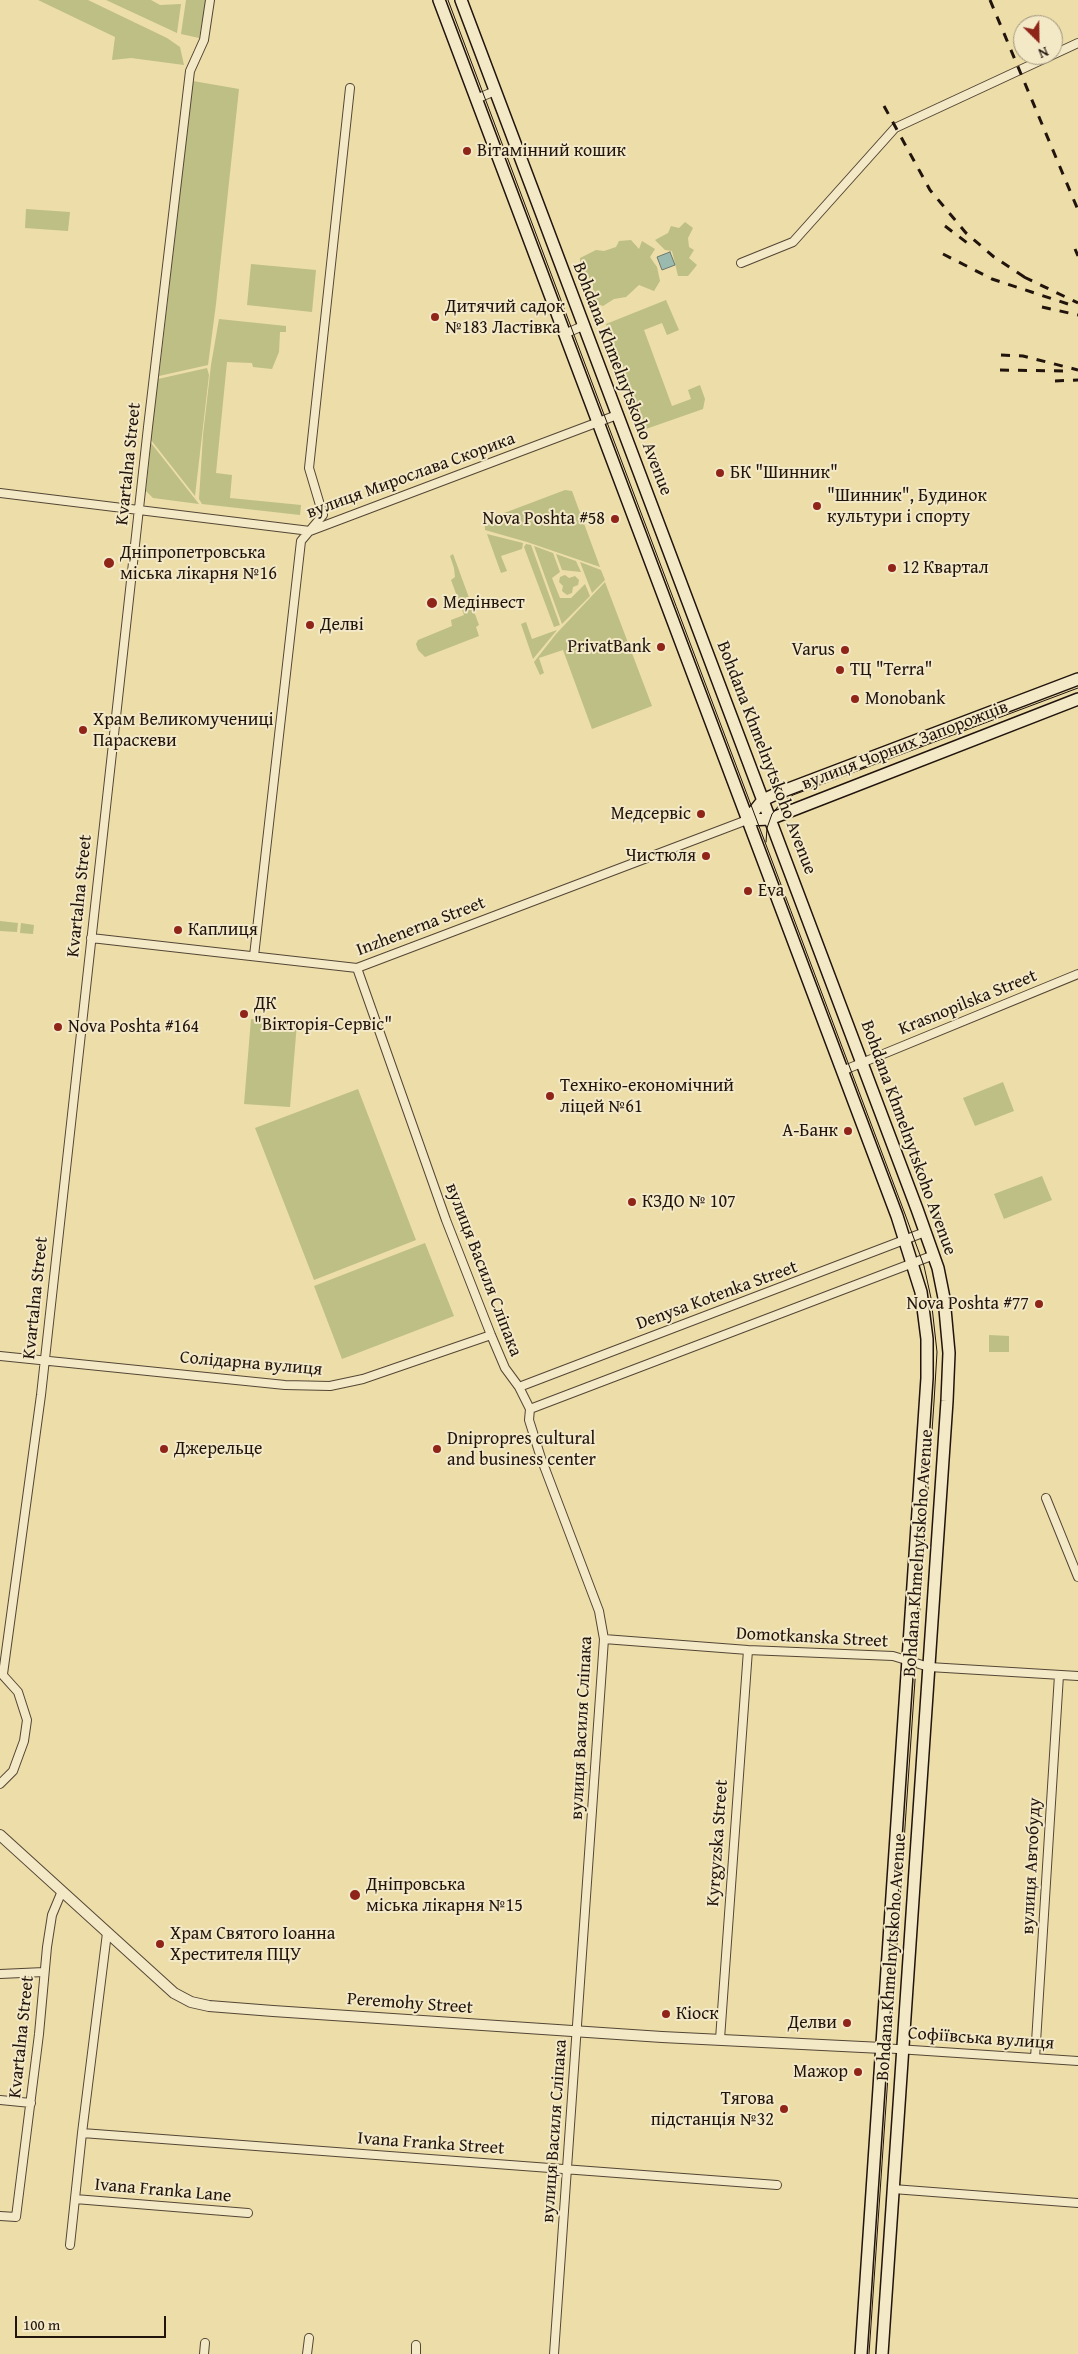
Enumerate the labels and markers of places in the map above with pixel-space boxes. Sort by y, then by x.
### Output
place label: Вітамінний кошик [477,140,626,162]
marker: Вітамінний кошик [461,145,473,157]
place label: Дитячий садок №183 Ластівка [445,296,565,338]
marker: Дитячий садок №183 Ластівка [429,311,441,323]
place label: БК "Шинник" [730,462,838,484]
marker: БК "Шинник" [714,467,726,479]
place label: "Шинник", Будинок культури і спорту [827,485,987,528]
marker: "Шинник", Будинок культури і спорту [811,500,823,512]
place label: Nova Poshta #58 [482,508,605,530]
marker: Nova Poshta #58 [609,513,621,525]
place label: Дніпропетровська міська лікарня №16 [120,542,277,584]
marker: Дніпропетровська міська лікарня №16 [102,556,116,570]
place label: 12 Квартал [902,557,989,579]
marker: 12 Квартал [886,562,898,574]
place label: Медінвест [443,592,525,614]
marker: Медінвест [425,596,439,610]
place label: Делві [320,614,364,636]
marker: Делві [304,619,316,631]
place label: PrivatBank [567,636,651,658]
place label: Varus [791,639,835,661]
marker: PrivatBank [655,641,667,653]
marker: Varus [839,644,851,656]
place label: ТЦ "Terra" [850,659,932,681]
marker: ТЦ "Terra" [834,664,846,676]
place label: Monobank [865,688,945,710]
marker: Monobank [849,693,861,705]
place label: Храм Великомучениці Параскеви [93,709,274,752]
marker: Храм Великомучениці Параскеви [77,724,89,736]
place label: Медсервіс [611,803,691,825]
marker: Медсервіс [695,808,707,820]
place label: Чистюля [626,845,696,867]
marker: Чистюля [700,850,712,862]
place label: Eva [758,880,784,902]
marker: Eva [742,885,754,897]
place label: Каплиця [188,919,258,941]
marker: Каплиця [172,924,184,936]
place label: ДК "Вікторія-Сервіс" [254,993,392,1036]
marker: ДК "Вікторія-Сервіс" [238,1008,250,1020]
place label: Nova Poshta #164 [68,1016,199,1038]
marker: Nova Poshta #164 [52,1021,64,1033]
place label: Техніко-економічний ліцей №61 [560,1075,734,1118]
marker: Техніко-економічний ліцей №61 [544,1090,556,1102]
place label: А-Банк [782,1120,838,1142]
marker: А-Банк [842,1125,854,1137]
place label: КЗДО № 107 [642,1191,736,1213]
marker: КЗДО № 107 [626,1196,638,1208]
place label: Nova Poshta #77 [906,1293,1029,1315]
marker: Nova Poshta #77 [1033,1298,1045,1310]
place label: Dnipropres cultural and business center [447,1428,596,1470]
place label: Джерельце [174,1438,262,1460]
marker: Джерельце [158,1443,170,1455]
marker: Dnipropres cultural and business center [431,1443,443,1455]
place label: Дніпровська міська лікарня №15 [366,1874,523,1916]
marker: Дніпровська міська лікарня №15 [348,1888,362,1902]
place label: Храм Святого Іоанна Хрестителя ПЦУ [170,1923,335,1966]
marker: Храм Святого Іоанна Хрестителя ПЦУ [154,1938,166,1950]
place label: Кіоск [676,2003,719,2025]
marker: Кіоск [660,2008,672,2020]
place label: Делви [788,2012,837,2034]
marker: Делви [841,2017,853,2029]
place label: Мажор [793,2061,848,2083]
marker: Мажор [852,2066,864,2078]
place label: Тягова пiдстанцiя №32 [651,2088,774,2130]
marker: Тягова пiдстанцiя №32 [778,2103,790,2115]

